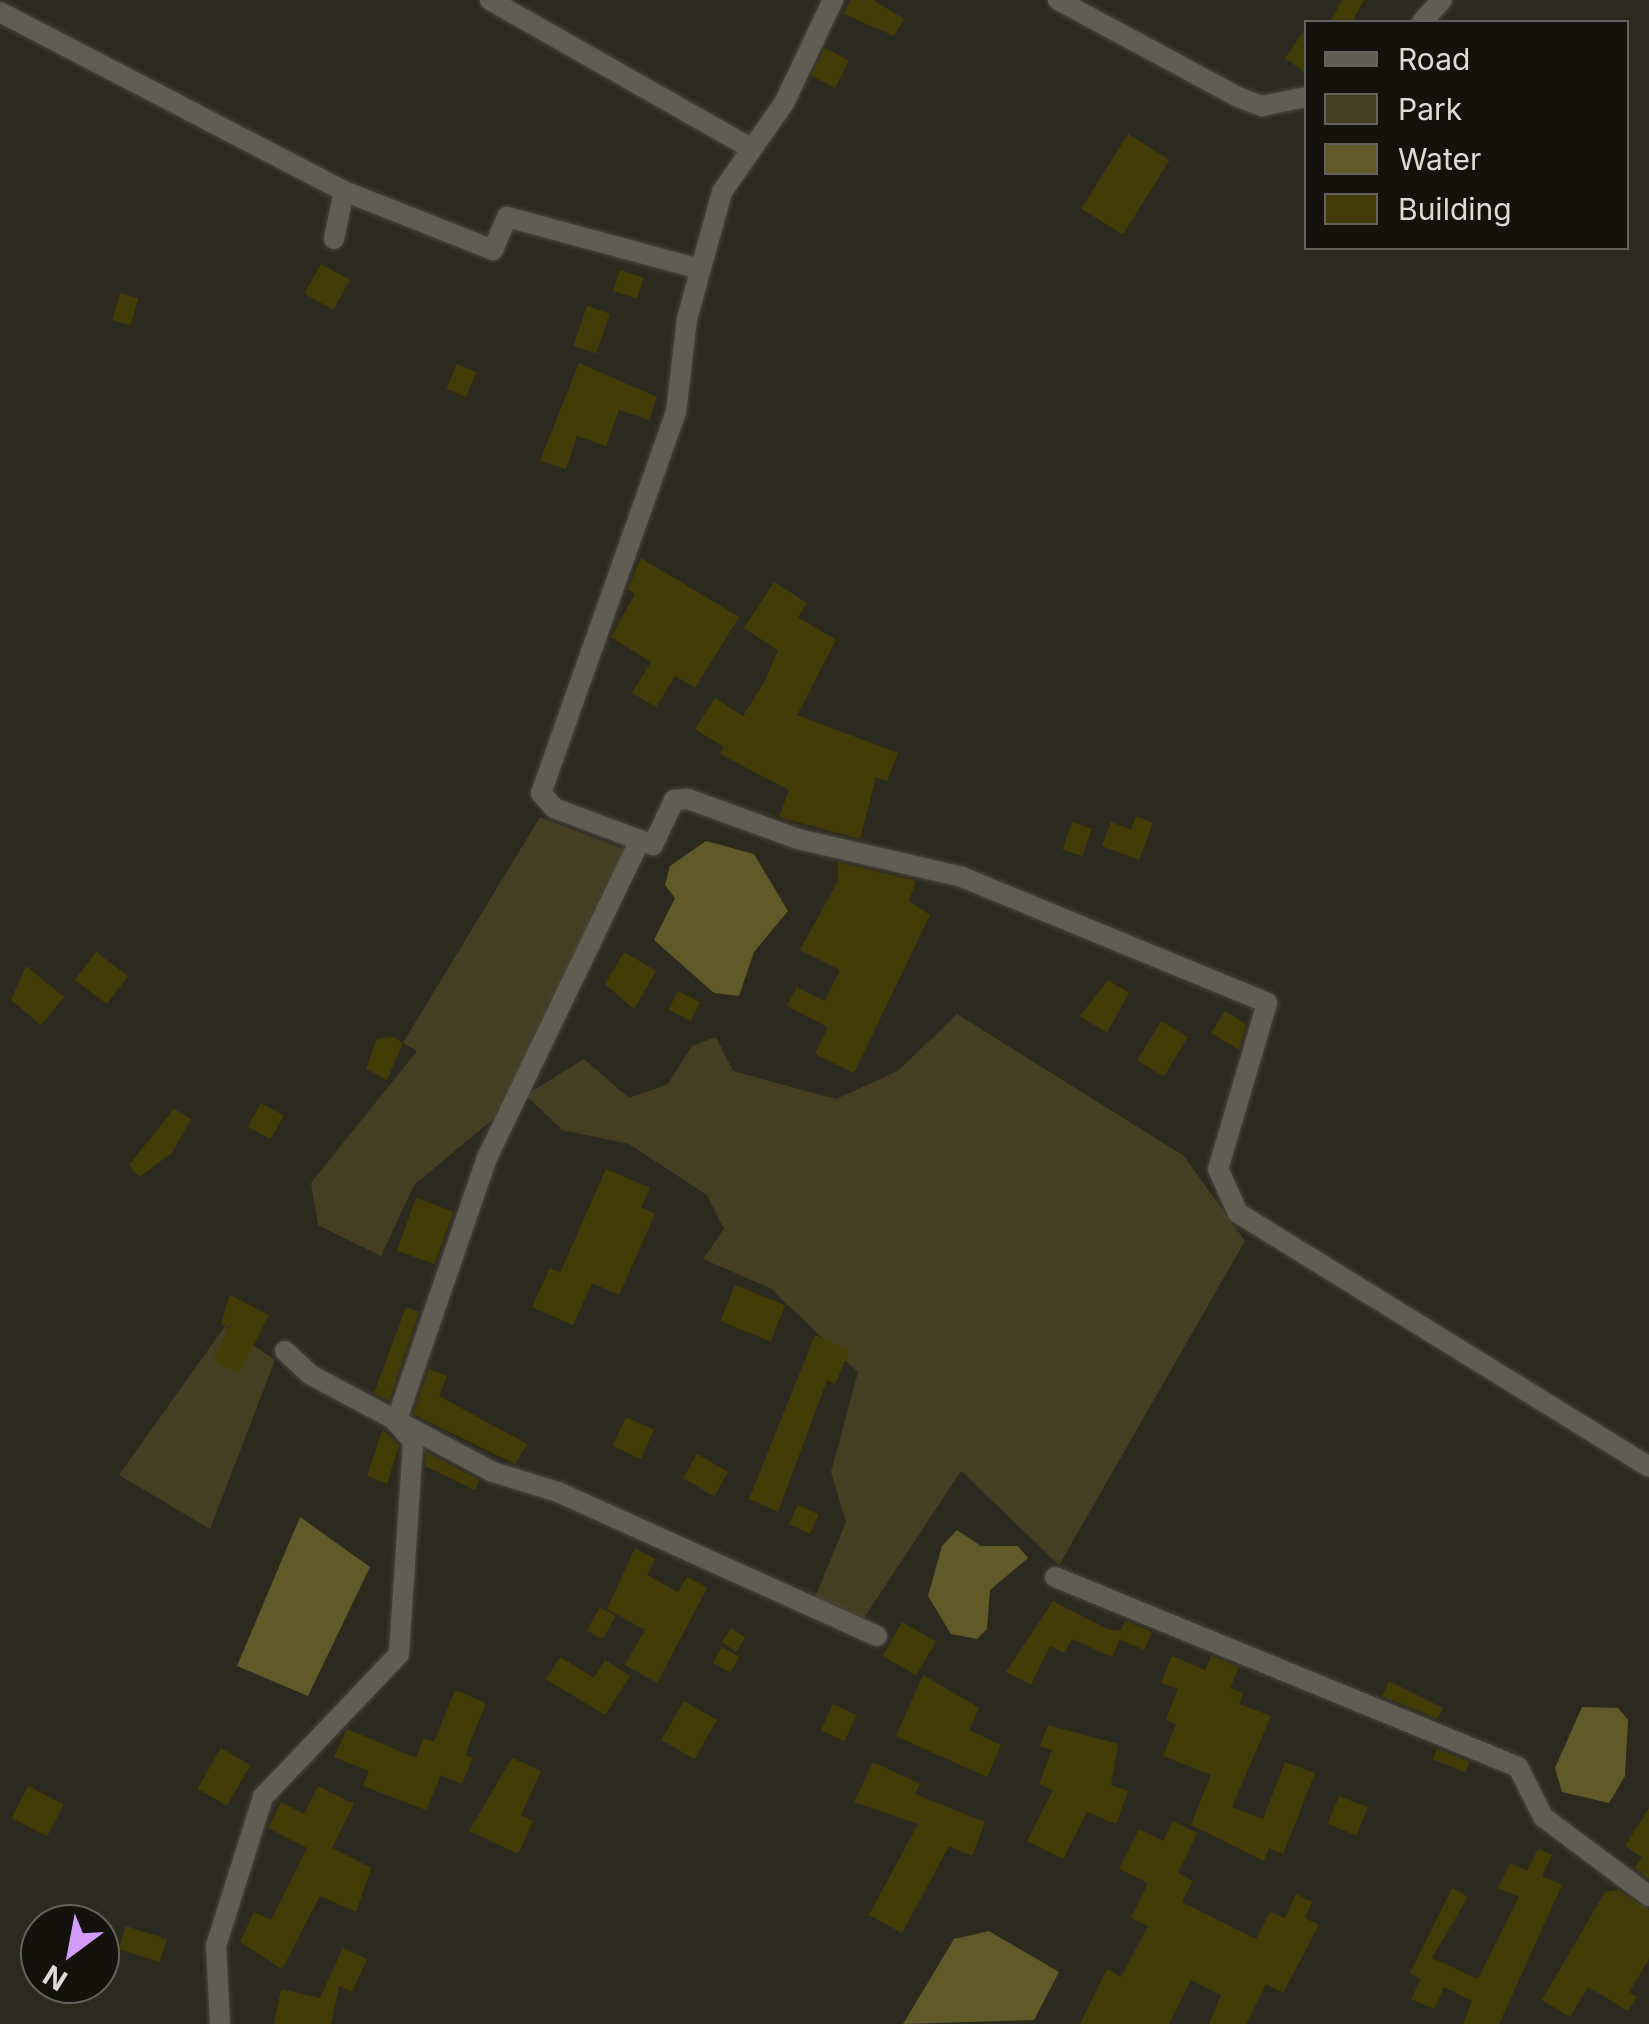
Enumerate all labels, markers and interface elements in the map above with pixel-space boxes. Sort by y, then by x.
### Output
legend [1304,20,1629,250]
text: Road [1398,41,1470,77]
text: Park [1398,91,1462,127]
text: Water [1398,141,1481,177]
text: Building [1398,191,1512,227]
north arrow [20,1904,120,2004]
text: N [37,1958,73,1998]

